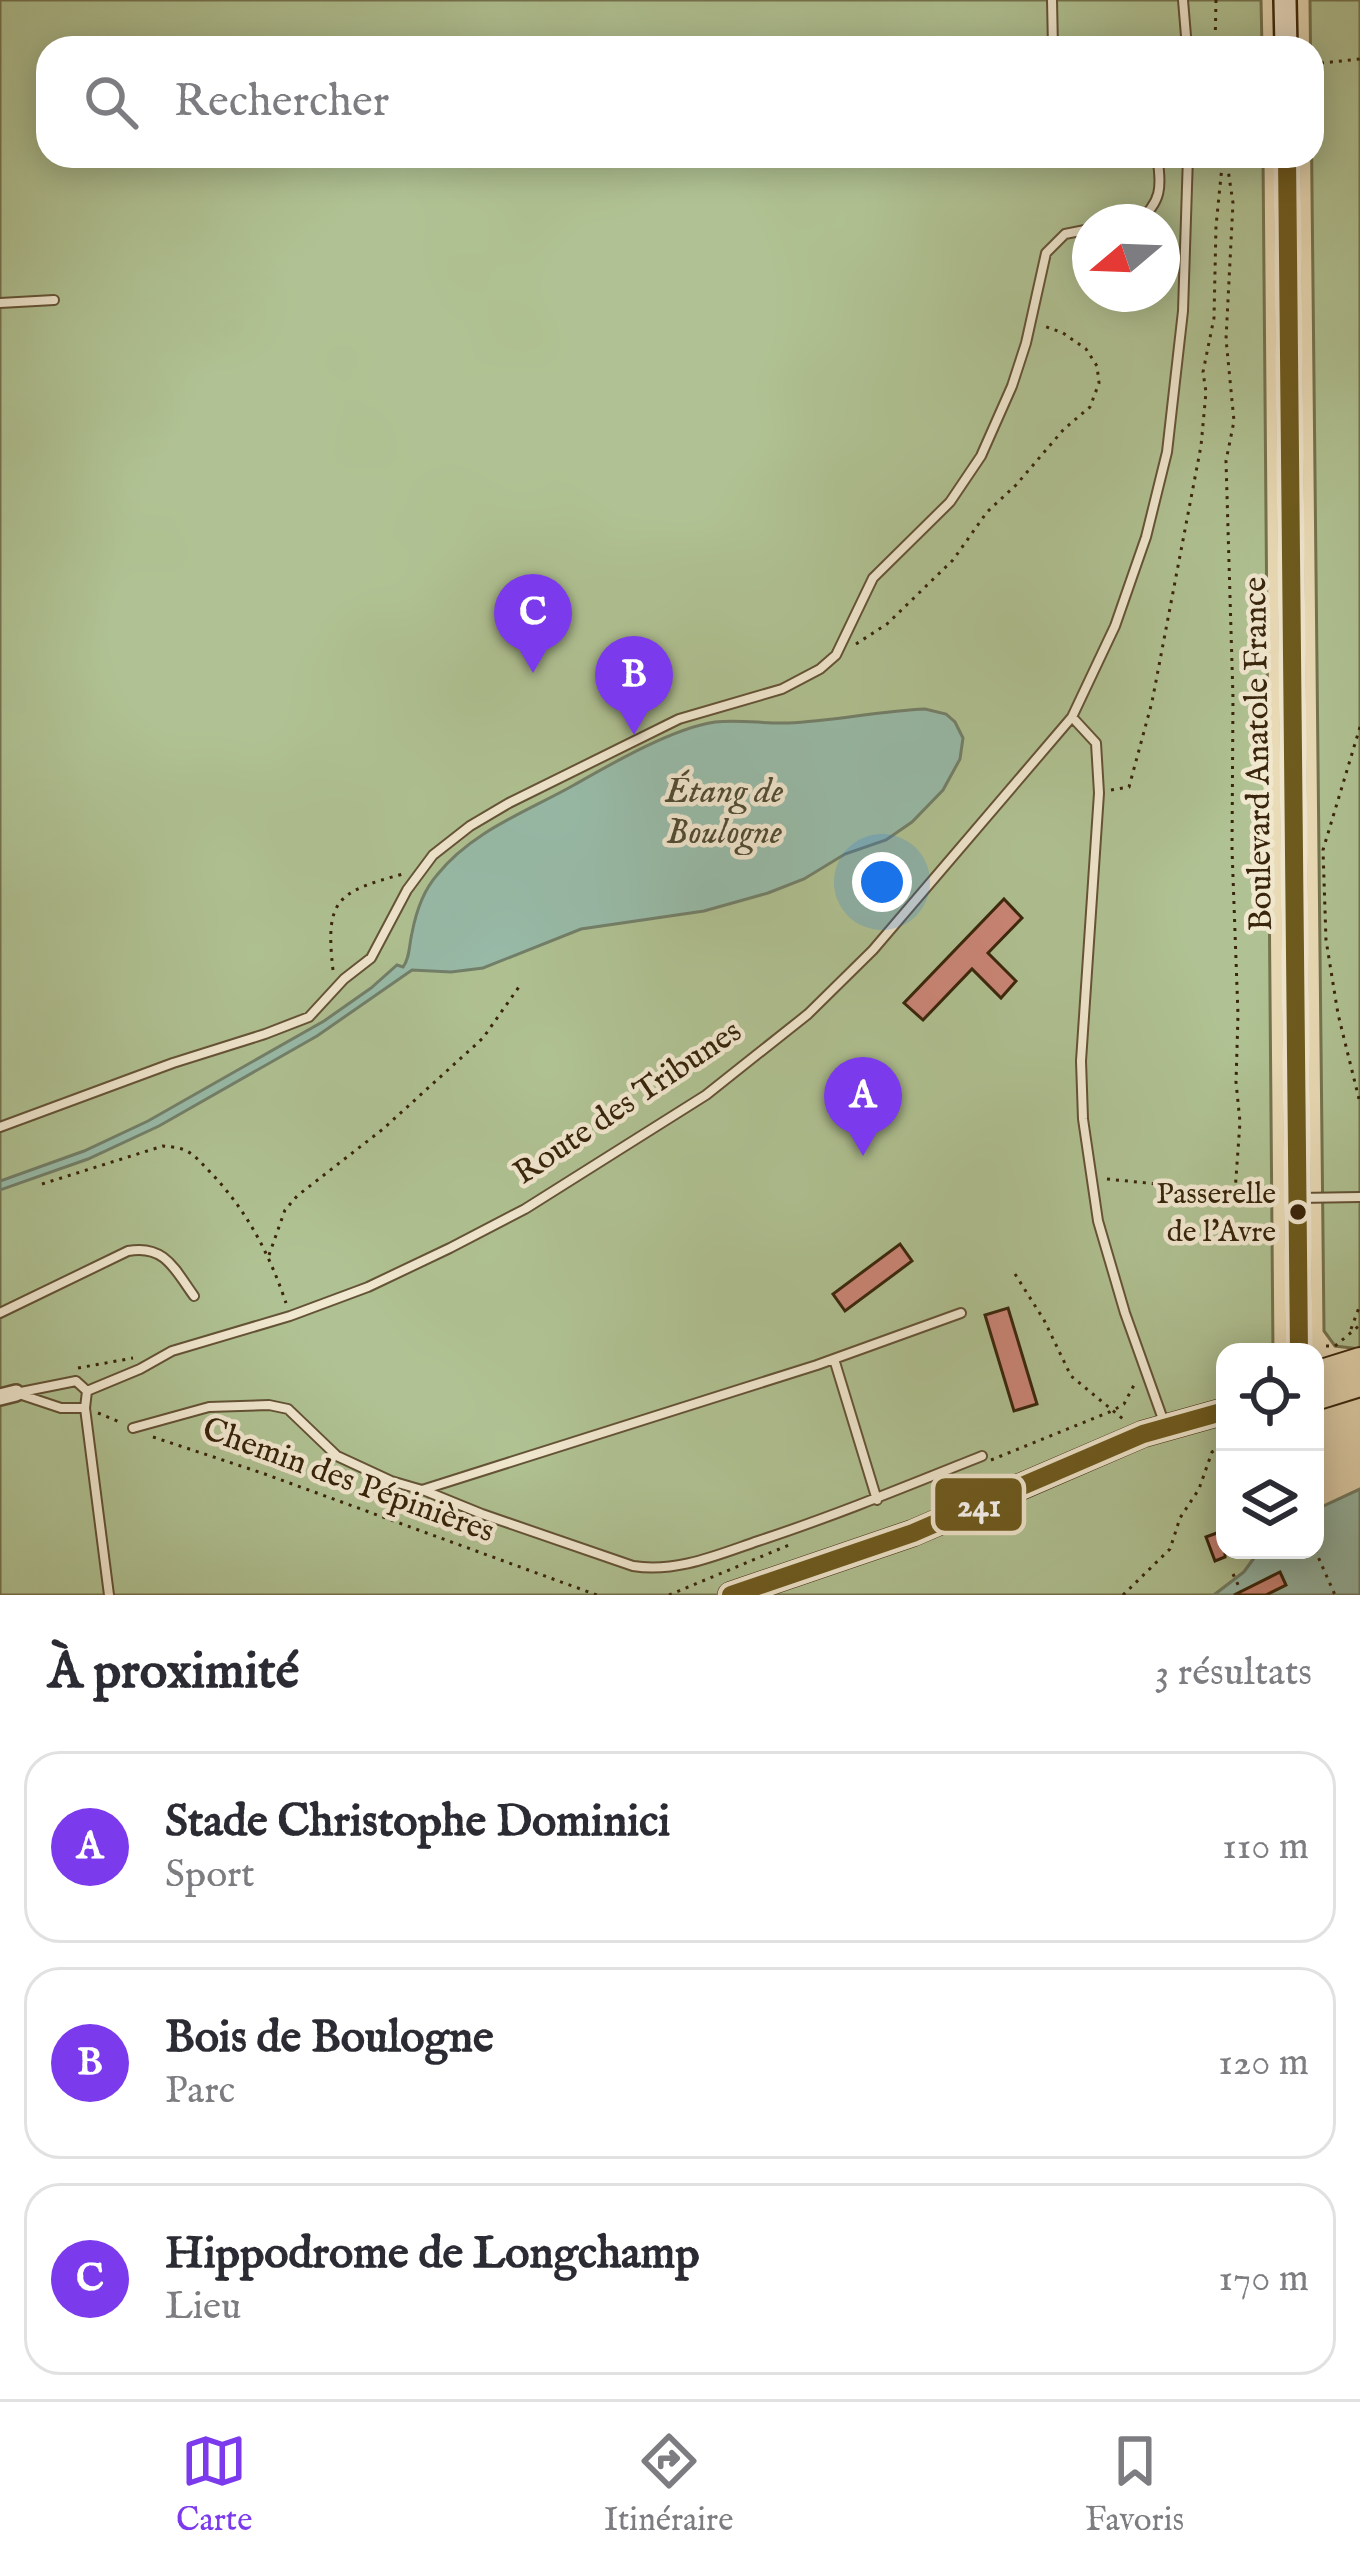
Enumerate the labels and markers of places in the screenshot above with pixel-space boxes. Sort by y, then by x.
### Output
pin: C [494,574,572,673]
pin: B [595,636,673,735]
pin: A [824,1057,902,1156]
place label: Passerelle de l'Avre [1156,1176,1276,1252]
marker: Passerelle de l'Avre [1287,1201,1309,1223]

